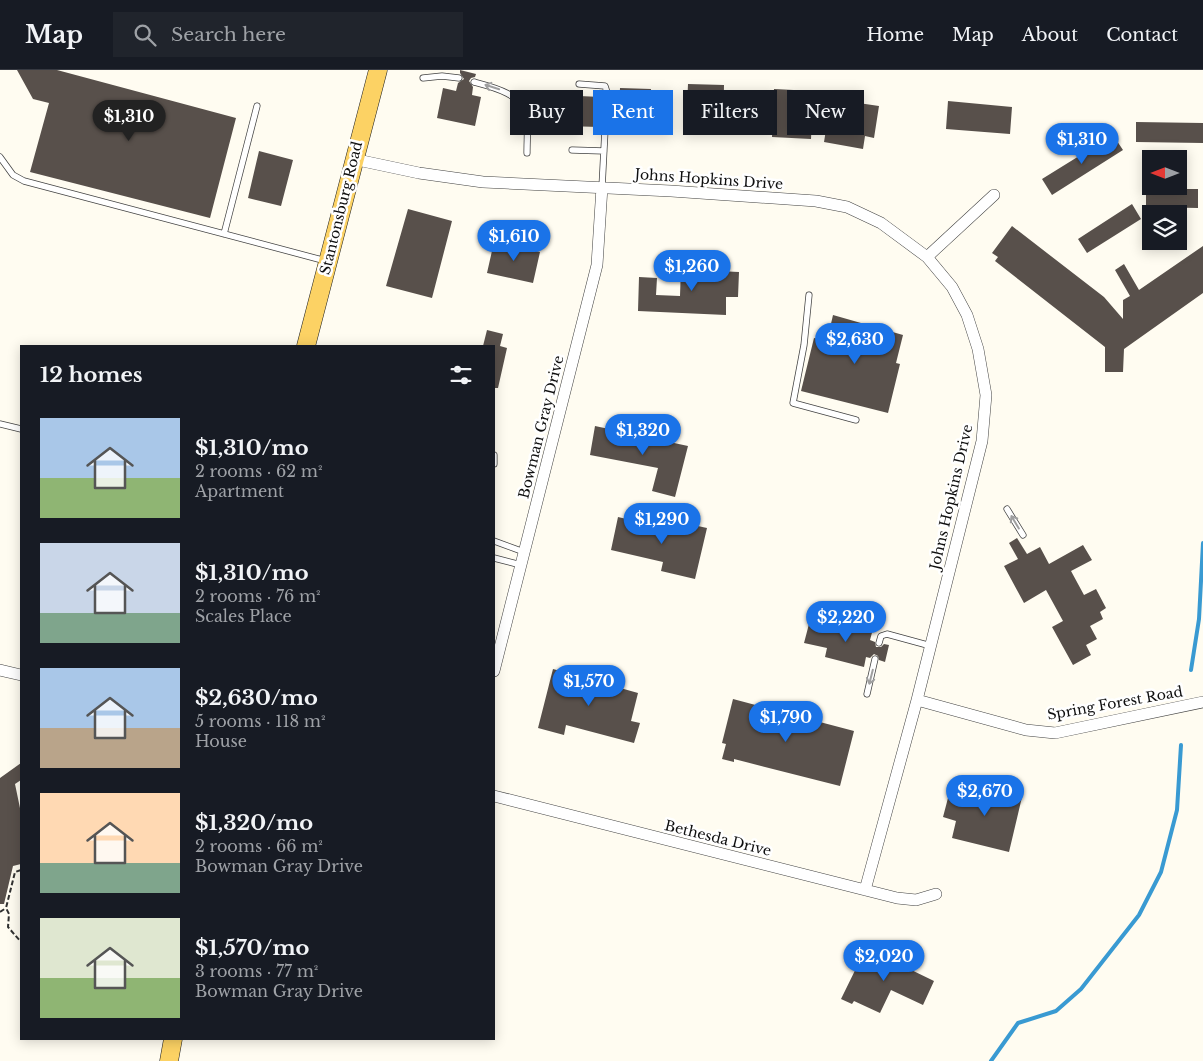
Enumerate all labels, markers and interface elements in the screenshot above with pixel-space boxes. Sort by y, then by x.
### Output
search box [113,12,463,57]
text: Map [25,20,83,49]
icon: search [131,21,159,49]
text: Search here [171,23,286,46]
text: Home [866,24,924,46]
text: Map [952,24,994,46]
text: About [1022,24,1078,46]
text: Contact [1106,24,1178,46]
one-way arrow [485,82,501,91]
chip: Buy [510,90,583,135]
chip: Rent [593,90,673,135]
chip: Filters [683,90,777,135]
chip: New [787,90,864,135]
pin: $1,310 [88,100,170,142]
text: $1,310 [104,106,154,126]
pin: $1,310 [1041,122,1123,165]
text: $1,310 [1057,129,1107,149]
street label: Stantonsburg Road [316,139,366,277]
north arrow [1142,150,1188,195]
map controls [1142,150,1187,250]
street label: Johns Hopkins Drive [632,165,784,193]
button: layers [1142,205,1187,250]
pin: $1,610 [473,220,555,262]
text: $1,610 [488,226,540,246]
pin: $1,260 [651,250,733,292]
text: $1,260 [665,256,719,276]
pin: $2,630 [814,322,896,365]
text: $2,630 [826,329,884,349]
street label: Bowman Gray Drive [515,354,567,500]
icon: filters [447,361,475,389]
text: 12 homes [40,362,143,388]
pin: $1,320 [602,414,684,456]
text: $1,320 [616,420,670,440]
street label: Johns Hopkins Drive [925,423,976,573]
text: $1,310/mo [195,435,309,461]
icon: home [80,438,140,498]
text: 2 rooms · 62 m² [195,461,322,481]
text: Apartment [195,481,284,501]
pin: $1,290 [621,502,703,545]
text: $1,290 [635,509,689,529]
one-way arrow [1010,515,1020,530]
text: $1,310/mo [195,560,309,586]
icon: home [80,563,140,623]
text: 2 rooms · 76 m² [195,586,321,606]
pin: $2,220 [805,600,887,643]
text: Scales Place [195,606,292,626]
text: $2,220 [817,607,875,627]
pin: $1,570 [548,664,630,707]
one-way arrow [866,668,875,684]
text: $1,570 [563,671,615,691]
street label: Spring Forest Road [1046,682,1185,724]
text: $2,630/mo [195,685,318,711]
icon: home [80,688,140,748]
pin: $1,790 [745,700,827,743]
text: $1,790 [760,707,812,727]
text: 5 rooms · 118 m² [195,711,326,731]
text: House [195,731,247,751]
pin: $2,670 [944,774,1026,817]
text: $2,670 [957,781,1013,801]
text: $1,320/mo [195,810,313,836]
icon: home [80,813,140,873]
street label: Bethesda Drive [663,816,773,860]
text: 2 rooms · 66 m² [195,836,323,856]
text: Bowman Gray Drive [195,856,363,876]
text: $1,570/mo [195,935,309,961]
icon: home [80,938,140,998]
pin: $2,020 [843,940,925,982]
text: $2,020 [854,946,914,966]
text: 3 rooms · 77 m² [195,961,318,981]
text: Bowman Gray Drive [195,981,363,1001]

